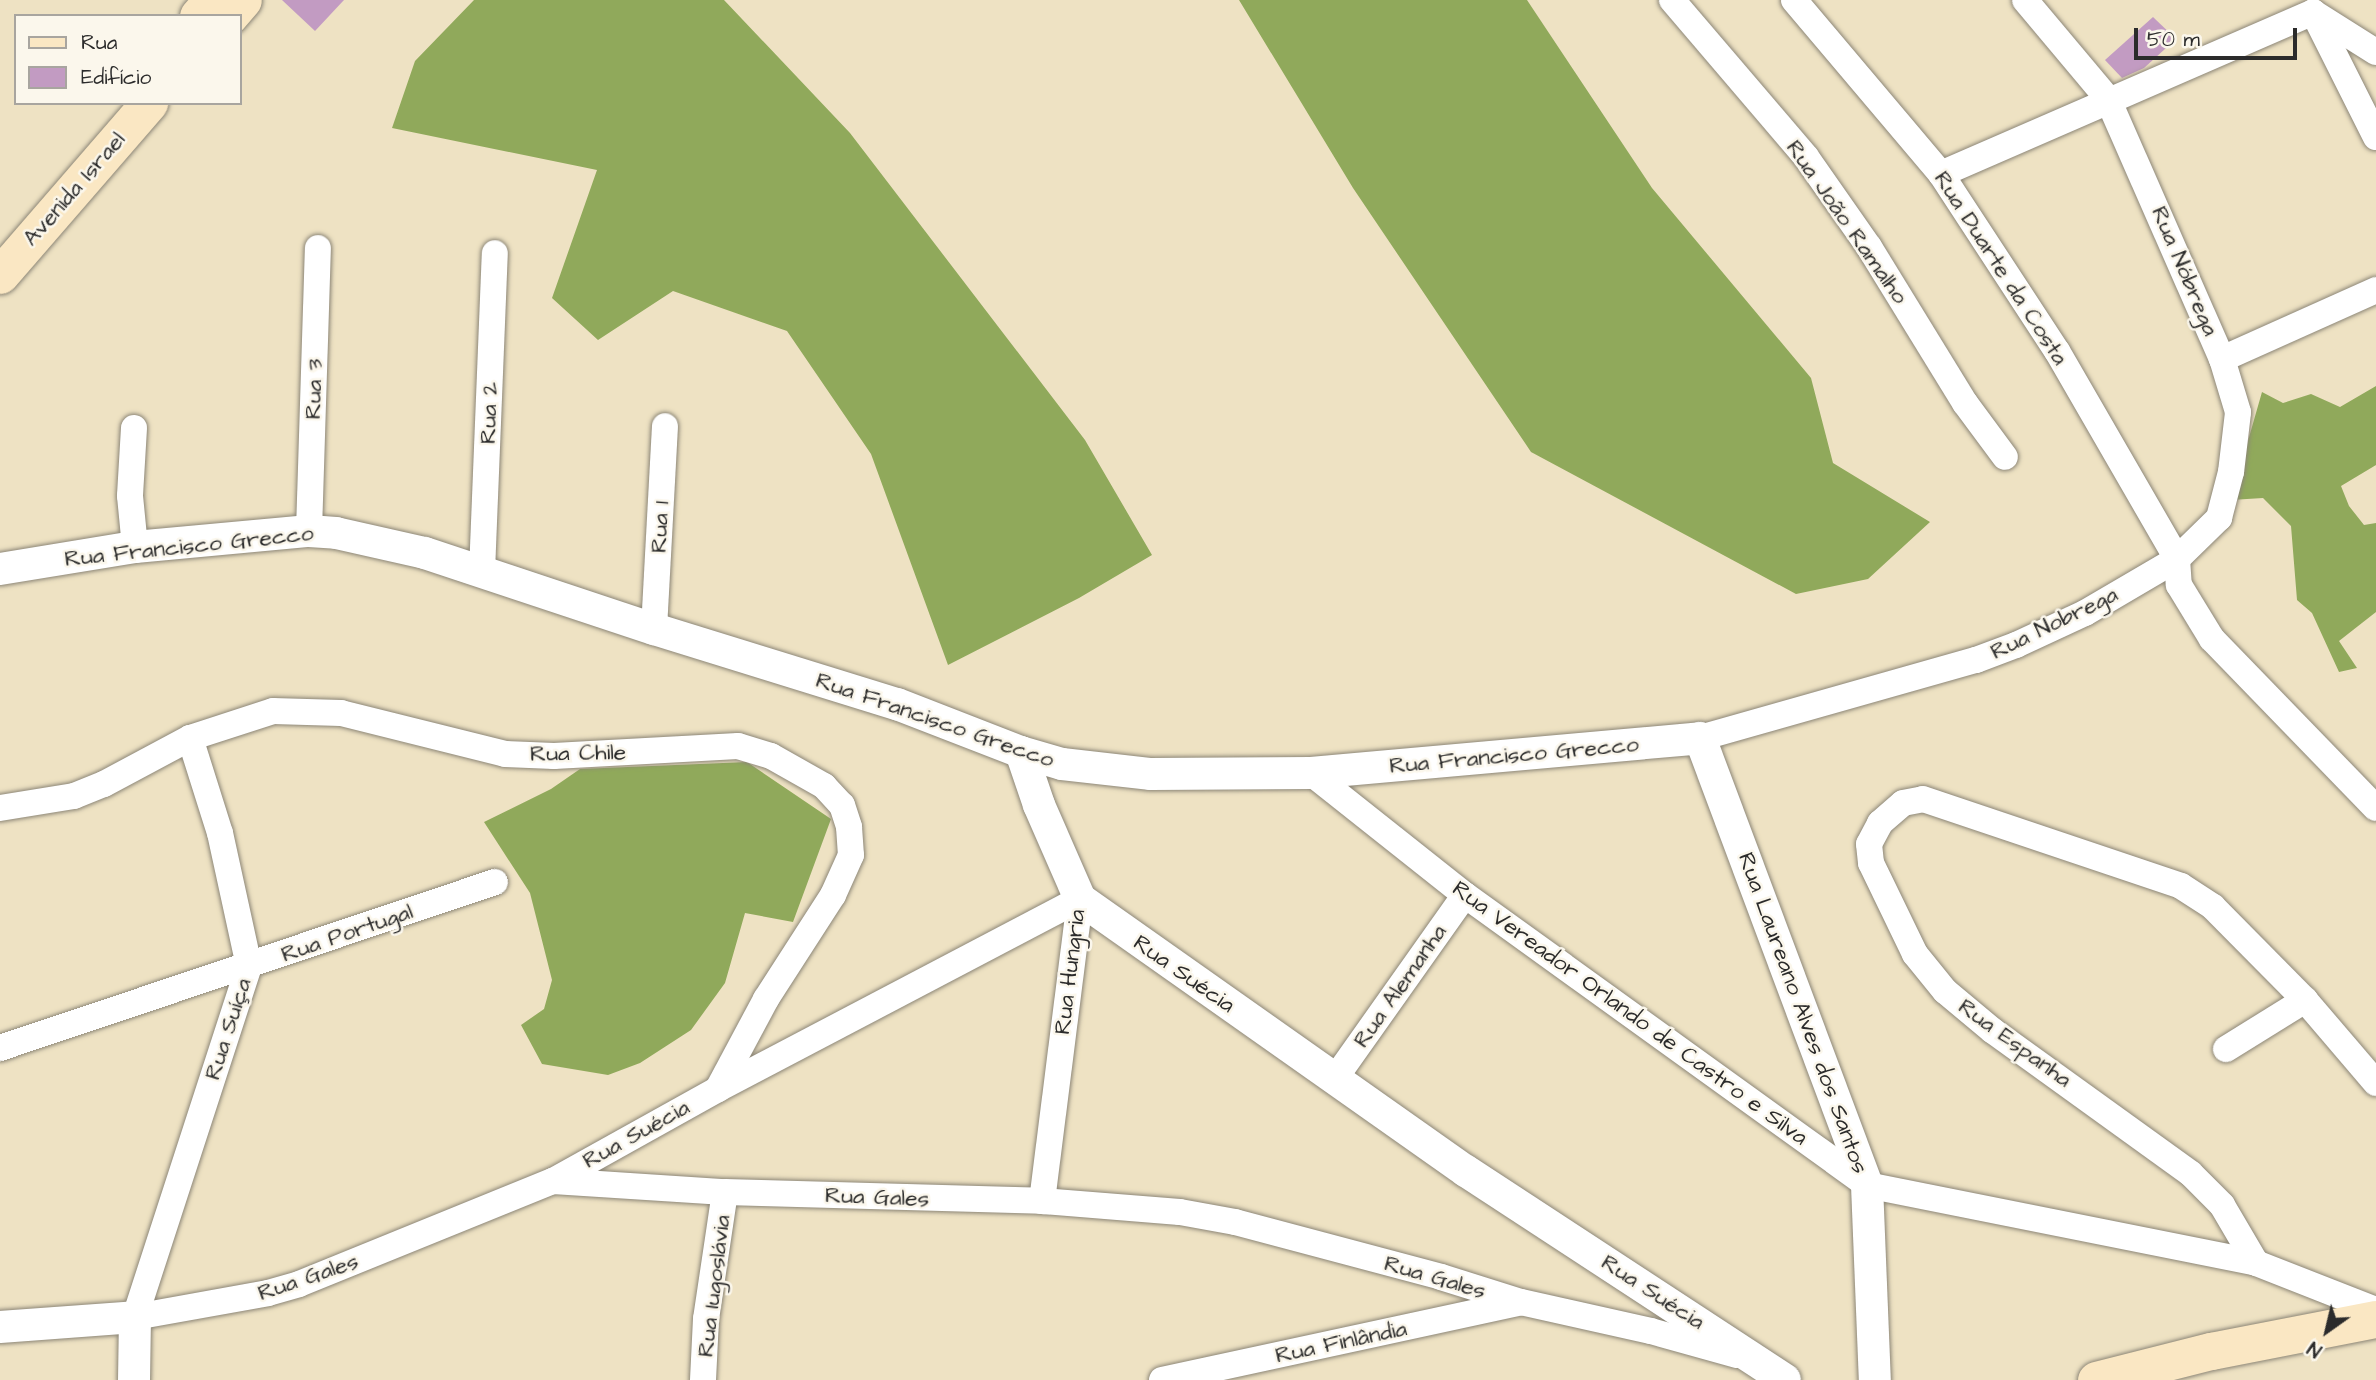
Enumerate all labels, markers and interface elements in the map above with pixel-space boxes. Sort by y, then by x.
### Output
legend [14,14,242,105]
scale bar [2138,14,2301,58]
text: 50 m [2147,25,2200,54]
text: Rua [81,28,117,57]
text: Edifício [81,63,151,92]
street label: Avenida Israel [17,126,131,252]
street label: Rua João Ramalho [1780,135,1914,309]
street label: Rua Duarte da Costa [1928,166,2074,370]
street label: Rua Nóbrega [2145,202,2225,340]
street label: Rua 3 [299,358,329,420]
street label: Rua 2 [474,381,504,445]
street label: Rua 1 [645,500,675,554]
street label: Rua Francisco Grecco [63,519,315,573]
street label: Rua Nobrega [1986,580,2122,666]
street label: Rua Francisco Grecco [812,666,1058,774]
street label: Rua Francisco Grecco [1388,730,1640,780]
street label: Rua Chile [530,738,626,768]
street label: Rua Laureano Alves dos Santos [1732,849,1874,1177]
street label: Rua Vereador Orlando de Castro e Silva [1447,875,1813,1151]
street label: Rua Portugal [278,898,416,968]
street label: Rua Hungria [1049,908,1091,1036]
street label: Rua Alemanha [1347,919,1453,1053]
street label: Rua Suécia [1128,929,1240,1019]
street label: Rua Suíça [199,975,257,1083]
street label: Rua Espanha [1953,993,2077,1093]
street label: Rua Suécia [578,1093,694,1175]
street label: Rua Gales [824,1181,930,1213]
street label: Rua Iugoslávia [692,1213,736,1359]
street label: Rua Gales [254,1247,362,1307]
street label: Rua Suécia [1596,1248,1710,1336]
street label: Rua Gales [1381,1249,1489,1305]
north arrow [2292,1296,2362,1366]
street label: Rua Finlândia [1273,1315,1409,1369]
text: N [2302,1334,2327,1363]

